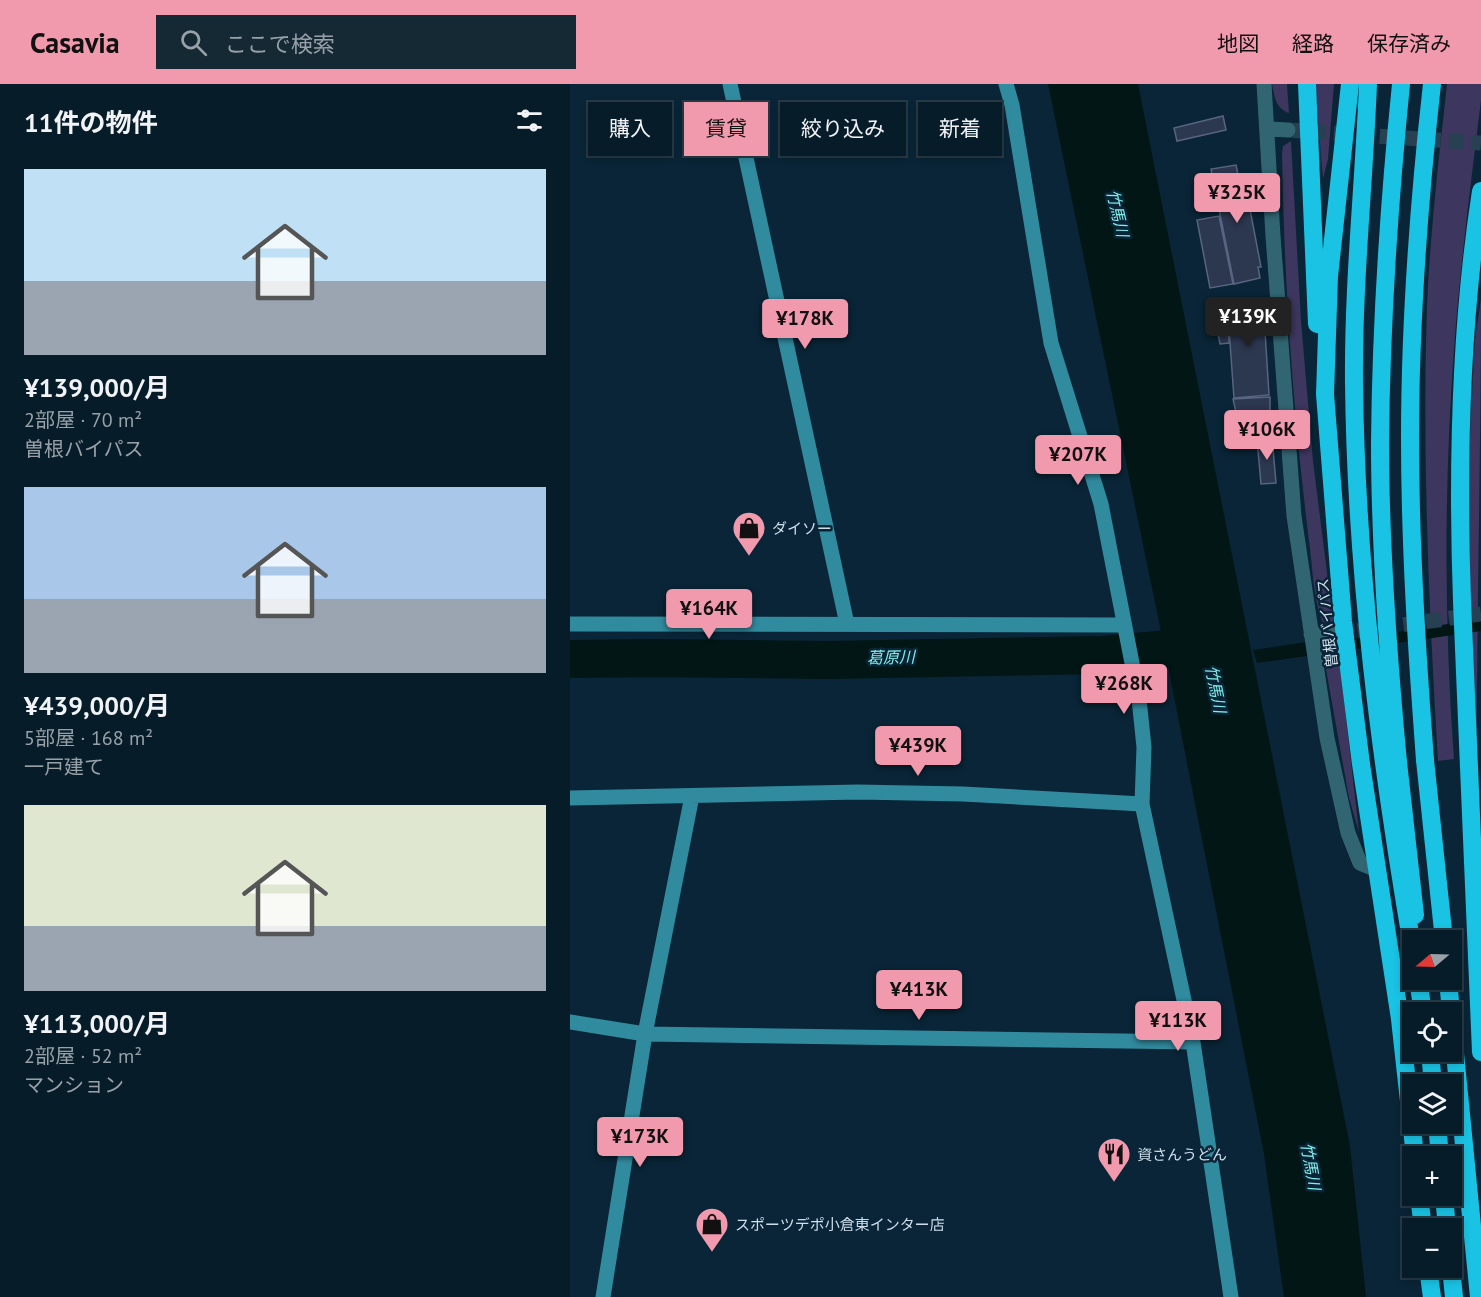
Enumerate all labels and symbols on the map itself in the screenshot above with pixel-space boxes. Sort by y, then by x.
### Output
pin: ¥325K [1195,173,1279,224]
water label: 竹馬川 [1103,187,1134,241]
pin: ¥139K [1206,297,1290,348]
pin: ¥178K [763,299,847,350]
pin: ¥106K [1225,410,1309,461]
pin: ¥207K [1036,435,1120,486]
shop icon: ダイソー [731,510,767,557]
place label: ダイソー [772,519,832,538]
street label: 曽根バイパス [1313,577,1341,669]
pin: ¥164K [667,589,751,640]
water label: 葛原川 [867,647,917,667]
pin: ¥268K [1082,664,1166,715]
water label: 竹馬川 [1202,664,1231,716]
pin: ¥439K [876,726,960,777]
north arrow [1402,930,1462,990]
pin: ¥413K [877,970,961,1021]
pin: ¥113K [1136,1001,1220,1052]
pin: ¥173K [598,1117,682,1168]
restaurant icon: 資さんうどん [1096,1136,1132,1183]
water label: 竹馬川 [1297,1141,1325,1193]
place label: 資さんうどん [1137,1145,1227,1164]
shop icon: スポーツデポ小倉東インター店 [694,1206,730,1253]
place label: スポーツデポ小倉東インター店 [735,1215,945,1234]

